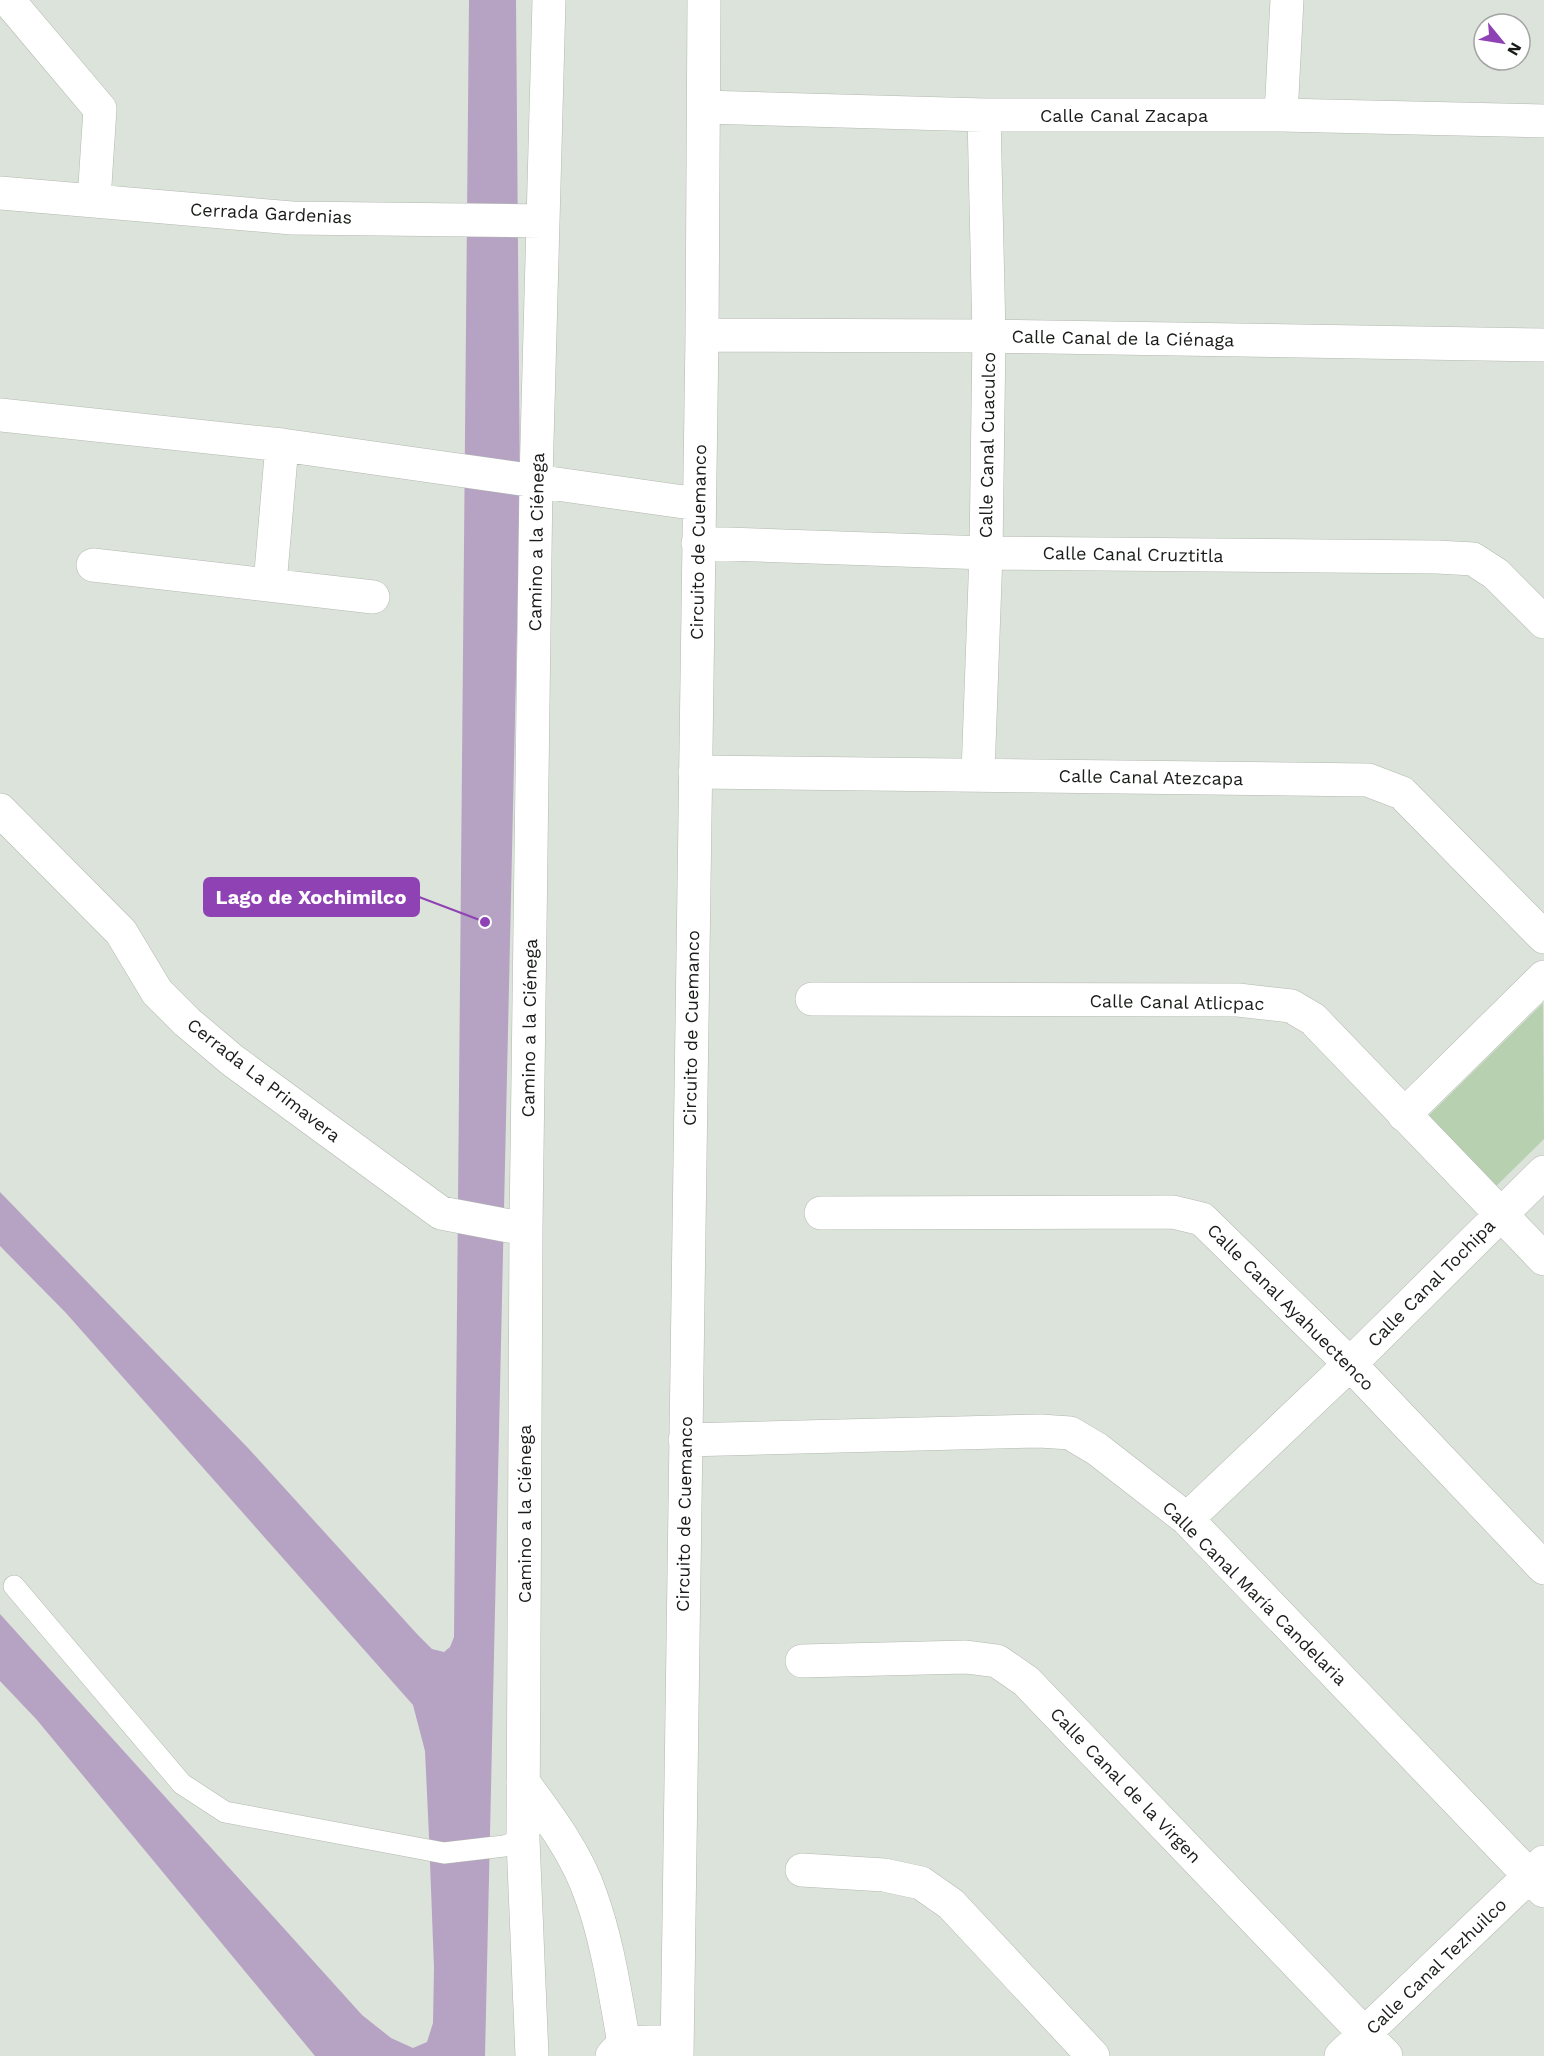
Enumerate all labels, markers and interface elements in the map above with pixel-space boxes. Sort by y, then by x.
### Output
north arrow [1472,12,1532,72]
text: N [1503,39,1526,59]
street label: Calle Canal Zacapa [1040,105,1208,126]
street label: Cerrada Gardenias [190,198,352,228]
street label: Calle Canal de la Ciénaga [1011,326,1235,350]
street label: Calle Canal Cuaculco [975,352,999,538]
street label: Circuito de Cuemanco [686,444,710,640]
street label: Camino a la Ciénega [524,452,548,632]
street label: Calle Canal Cruztitla [1042,542,1224,566]
street label: Calle Canal Atezcapa [1059,765,1243,789]
callout: Lago de Xochimilco [204,878,419,916]
text: Lago de Xochimilco [216,885,406,909]
street label: Circuito de Cuemanco [679,930,703,1126]
street label: Camino a la Ciénega [517,938,541,1118]
street label: Calle Canal Atlicpac [1089,990,1265,1014]
street label: Cerrada La Primavera [183,1014,345,1146]
street label: Calle Canal Tochipa [1363,1215,1499,1351]
street label: Calle Canal Ayahuectenco [1203,1219,1379,1395]
street label: Circuito de Cuemanco [672,1416,696,1612]
street label: Camino a la Ciénega [514,1425,535,1603]
street label: Calle Canal María Candelaria [1159,1497,1351,1689]
street label: Calle Canal de la Virgen [1046,1703,1206,1867]
street label: Calle Canal Tezhuilco [1362,1894,1510,2038]

